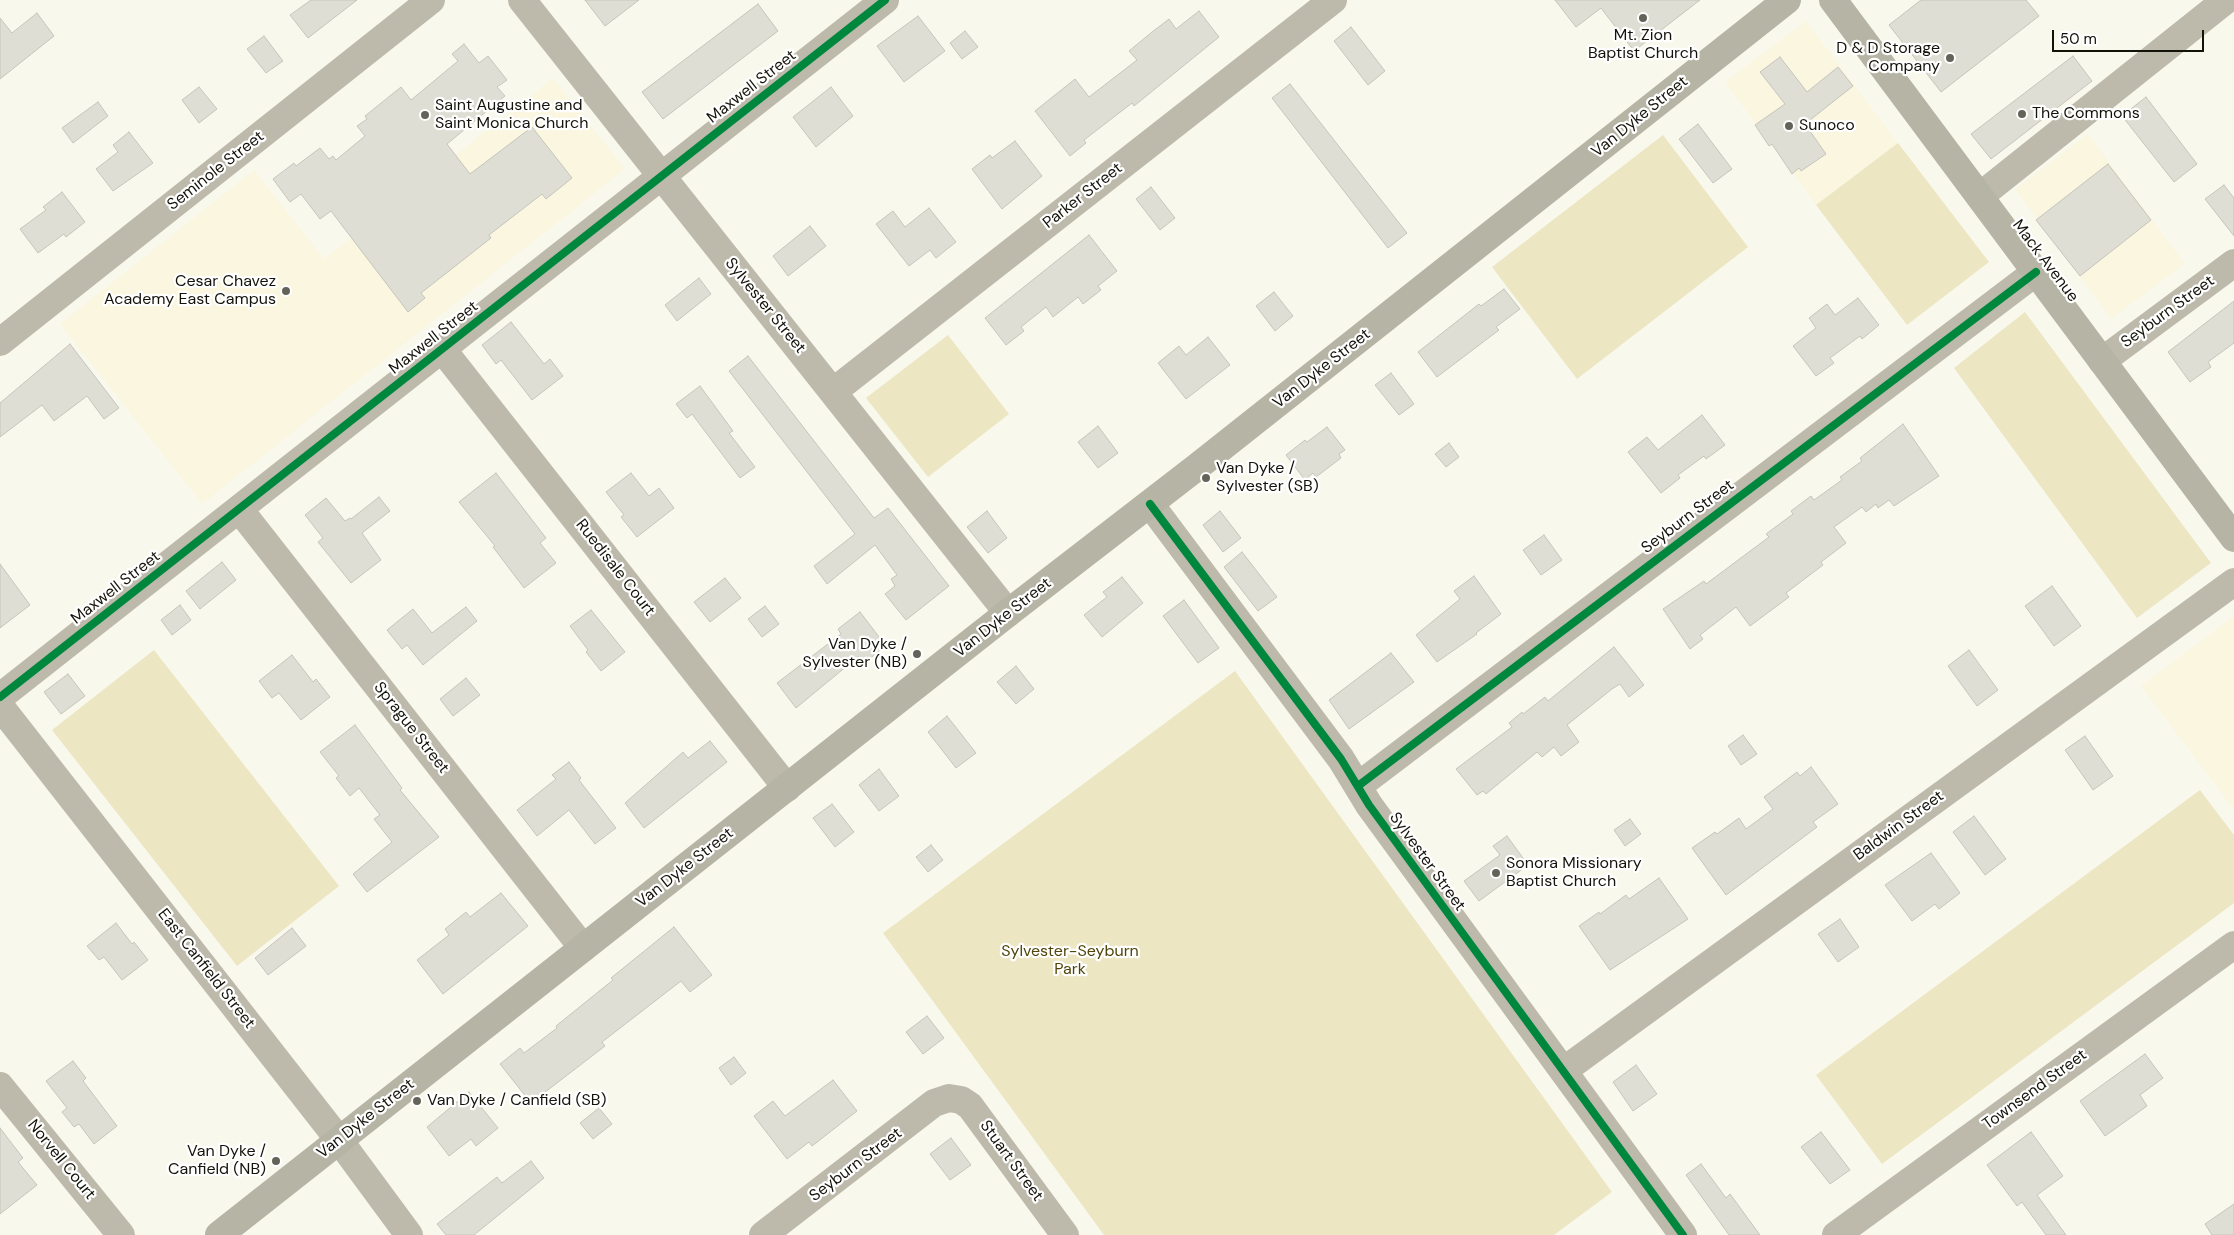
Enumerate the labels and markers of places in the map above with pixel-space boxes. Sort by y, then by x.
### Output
marker: Mt. Zion Baptist Church [1637,12,1649,24]
place label: Mt. Zion Baptist Church [1588,26,1698,64]
place label: D & D Storage Company [1836,39,1940,77]
marker: D & D Storage Company [1944,52,1956,64]
place label: Saint Augustine and Saint Monica Church [435,96,588,134]
place label: The Commons [2032,104,2140,124]
marker: The Commons [2016,108,2028,120]
marker: Saint Augustine and Saint Monica Church [419,109,431,121]
place label: Sunoco [1799,116,1855,136]
marker: Sunoco [1783,120,1795,132]
place label: Cesar Chavez Academy East Campus [104,272,276,310]
marker: Cesar Chavez Academy East Campus [280,285,292,297]
place label: Van Dyke / Sylvester (SB) [1216,459,1319,497]
marker: Van Dyke / Sylvester (SB) [1200,472,1212,484]
place label: Van Dyke / Sylvester (NB) [803,635,907,673]
marker: Van Dyke / Sylvester (NB) [911,648,923,660]
place label: Sonora Missionary Baptist Church [1506,854,1642,892]
marker: Sonora Missionary Baptist Church [1490,867,1502,879]
place label: Van Dyke / Canfield (SB) [427,1091,606,1111]
marker: Van Dyke / Canfield (SB) [411,1095,423,1107]
place label: Van Dyke / Canfield (NB) [168,1142,266,1180]
marker: Van Dyke / Canfield (NB) [270,1155,282,1167]

